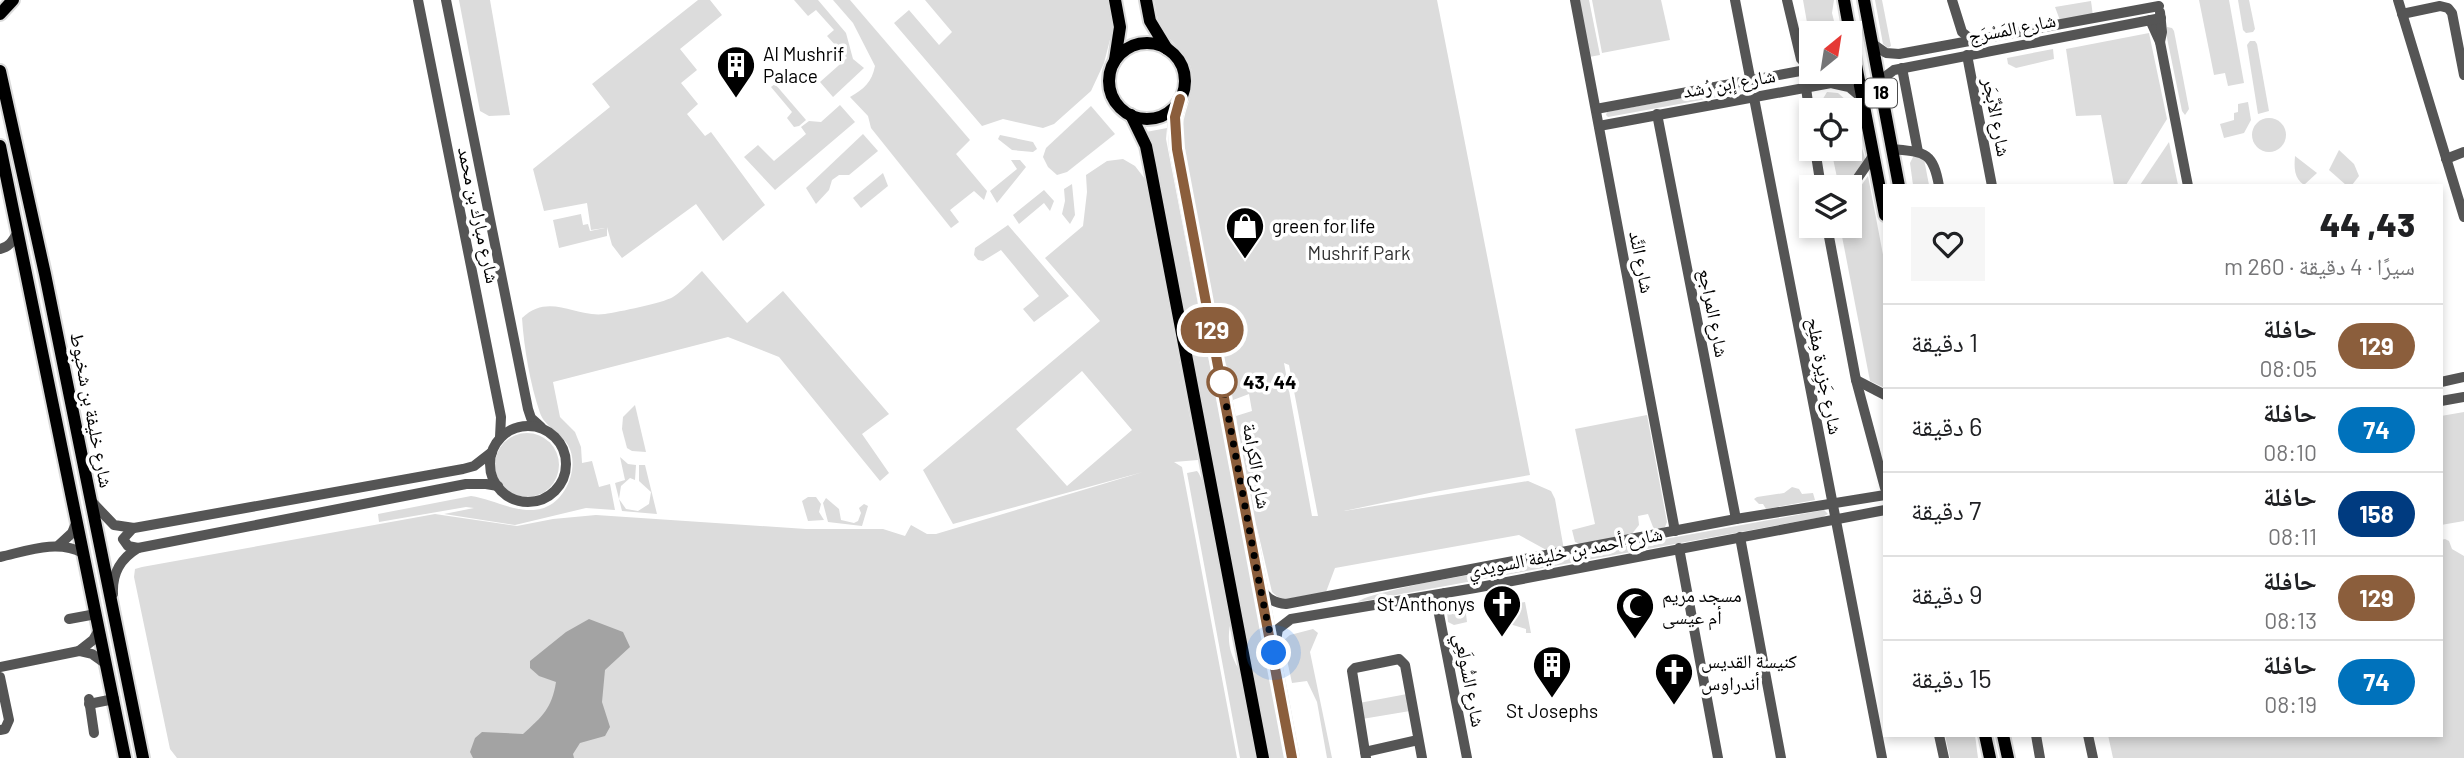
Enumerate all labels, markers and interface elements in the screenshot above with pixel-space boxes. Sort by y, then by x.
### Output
street label: شارع المَسْرَج [1966,8,2058,48]
north arrow [1799,21,1862,84]
map controls [1799,21,1862,238]
place label: Al Mushrif Palace [763,42,844,87]
building icon: Al Mushrif Palace [715,44,757,99]
street label: شارع إبن رُشد [1681,63,1777,105]
street label: شارع الأبْجَر [1977,75,2016,158]
road number: 18 [1865,78,1897,108]
button: locate [1799,98,1862,161]
street label: شارع مبارك بن محمد [453,145,505,285]
button: layers [1799,175,1862,238]
text: 43, 44 [2320,204,2415,244]
shop icon: green for life [1224,205,1266,260]
button: heart [1911,207,1985,281]
place label: green for life [1272,214,1375,237]
street label: شارع النَّد [1624,229,1660,295]
park label: Mushrif Park [1308,241,1410,264]
text: سيرًا · 4 دقيقة · 260 m [2224,252,2415,280]
street label: شارع المراجع [1693,267,1734,359]
line badge: 129 [1172,307,1252,353]
text: حافلة [2263,312,2317,343]
text: 129 [1195,315,1229,344]
street label: شارع جَزِيرة مِفلِح [1799,315,1848,437]
text: 1 دقيقة [1911,326,1978,357]
street label: شارع خليفة بن شخبوط [65,330,119,490]
text: 129 [2359,331,2394,360]
text: 08:05 [2259,354,2317,382]
marker: 43, 44 [1207,367,1237,397]
place label: 43, 44 [1243,370,1297,393]
text: حافلة [2263,396,2317,427]
text: 6 دقيقة [1911,410,1982,441]
text: 74 [2363,415,2390,444]
street label: شارع الكرامة [1238,421,1276,511]
text: 08:10 [2263,438,2317,466]
text: حافلة [2263,480,2317,511]
text: 7 دقيقة [1911,494,1981,525]
text: 158 [2359,499,2394,528]
street label: شارع أحمد بن خليفة السويدي [1466,521,1665,586]
text: 08:11 [2268,522,2317,550]
text: حافلة [2263,564,2317,595]
text: 9 دقيقة [1911,578,1983,609]
church icon: St Anthonys [1481,583,1523,638]
place label: مسجد مريم أم عيسى [1662,583,1742,631]
text: 129 [2359,583,2394,612]
mosque icon: مسجد مريم أم عيسى [1614,585,1656,640]
place label: St Anthonys [1377,592,1475,615]
text: 08:13 [2264,606,2317,634]
street label: شارع السُّولَعِي [1445,631,1491,730]
your location [1256,635,1291,670]
building icon: St Josephs [1531,644,1573,699]
text: حافلة [2263,648,2317,679]
place label: كنيسة القديس أندراوس [1701,649,1797,695]
church icon: كنيسة القديس أندراوس [1653,651,1695,706]
text: 15 دقيقة [1911,662,1992,693]
text: 74 [2363,667,2390,696]
text: 08:19 [2264,690,2317,718]
place label: St Josephs [1506,699,1598,722]

